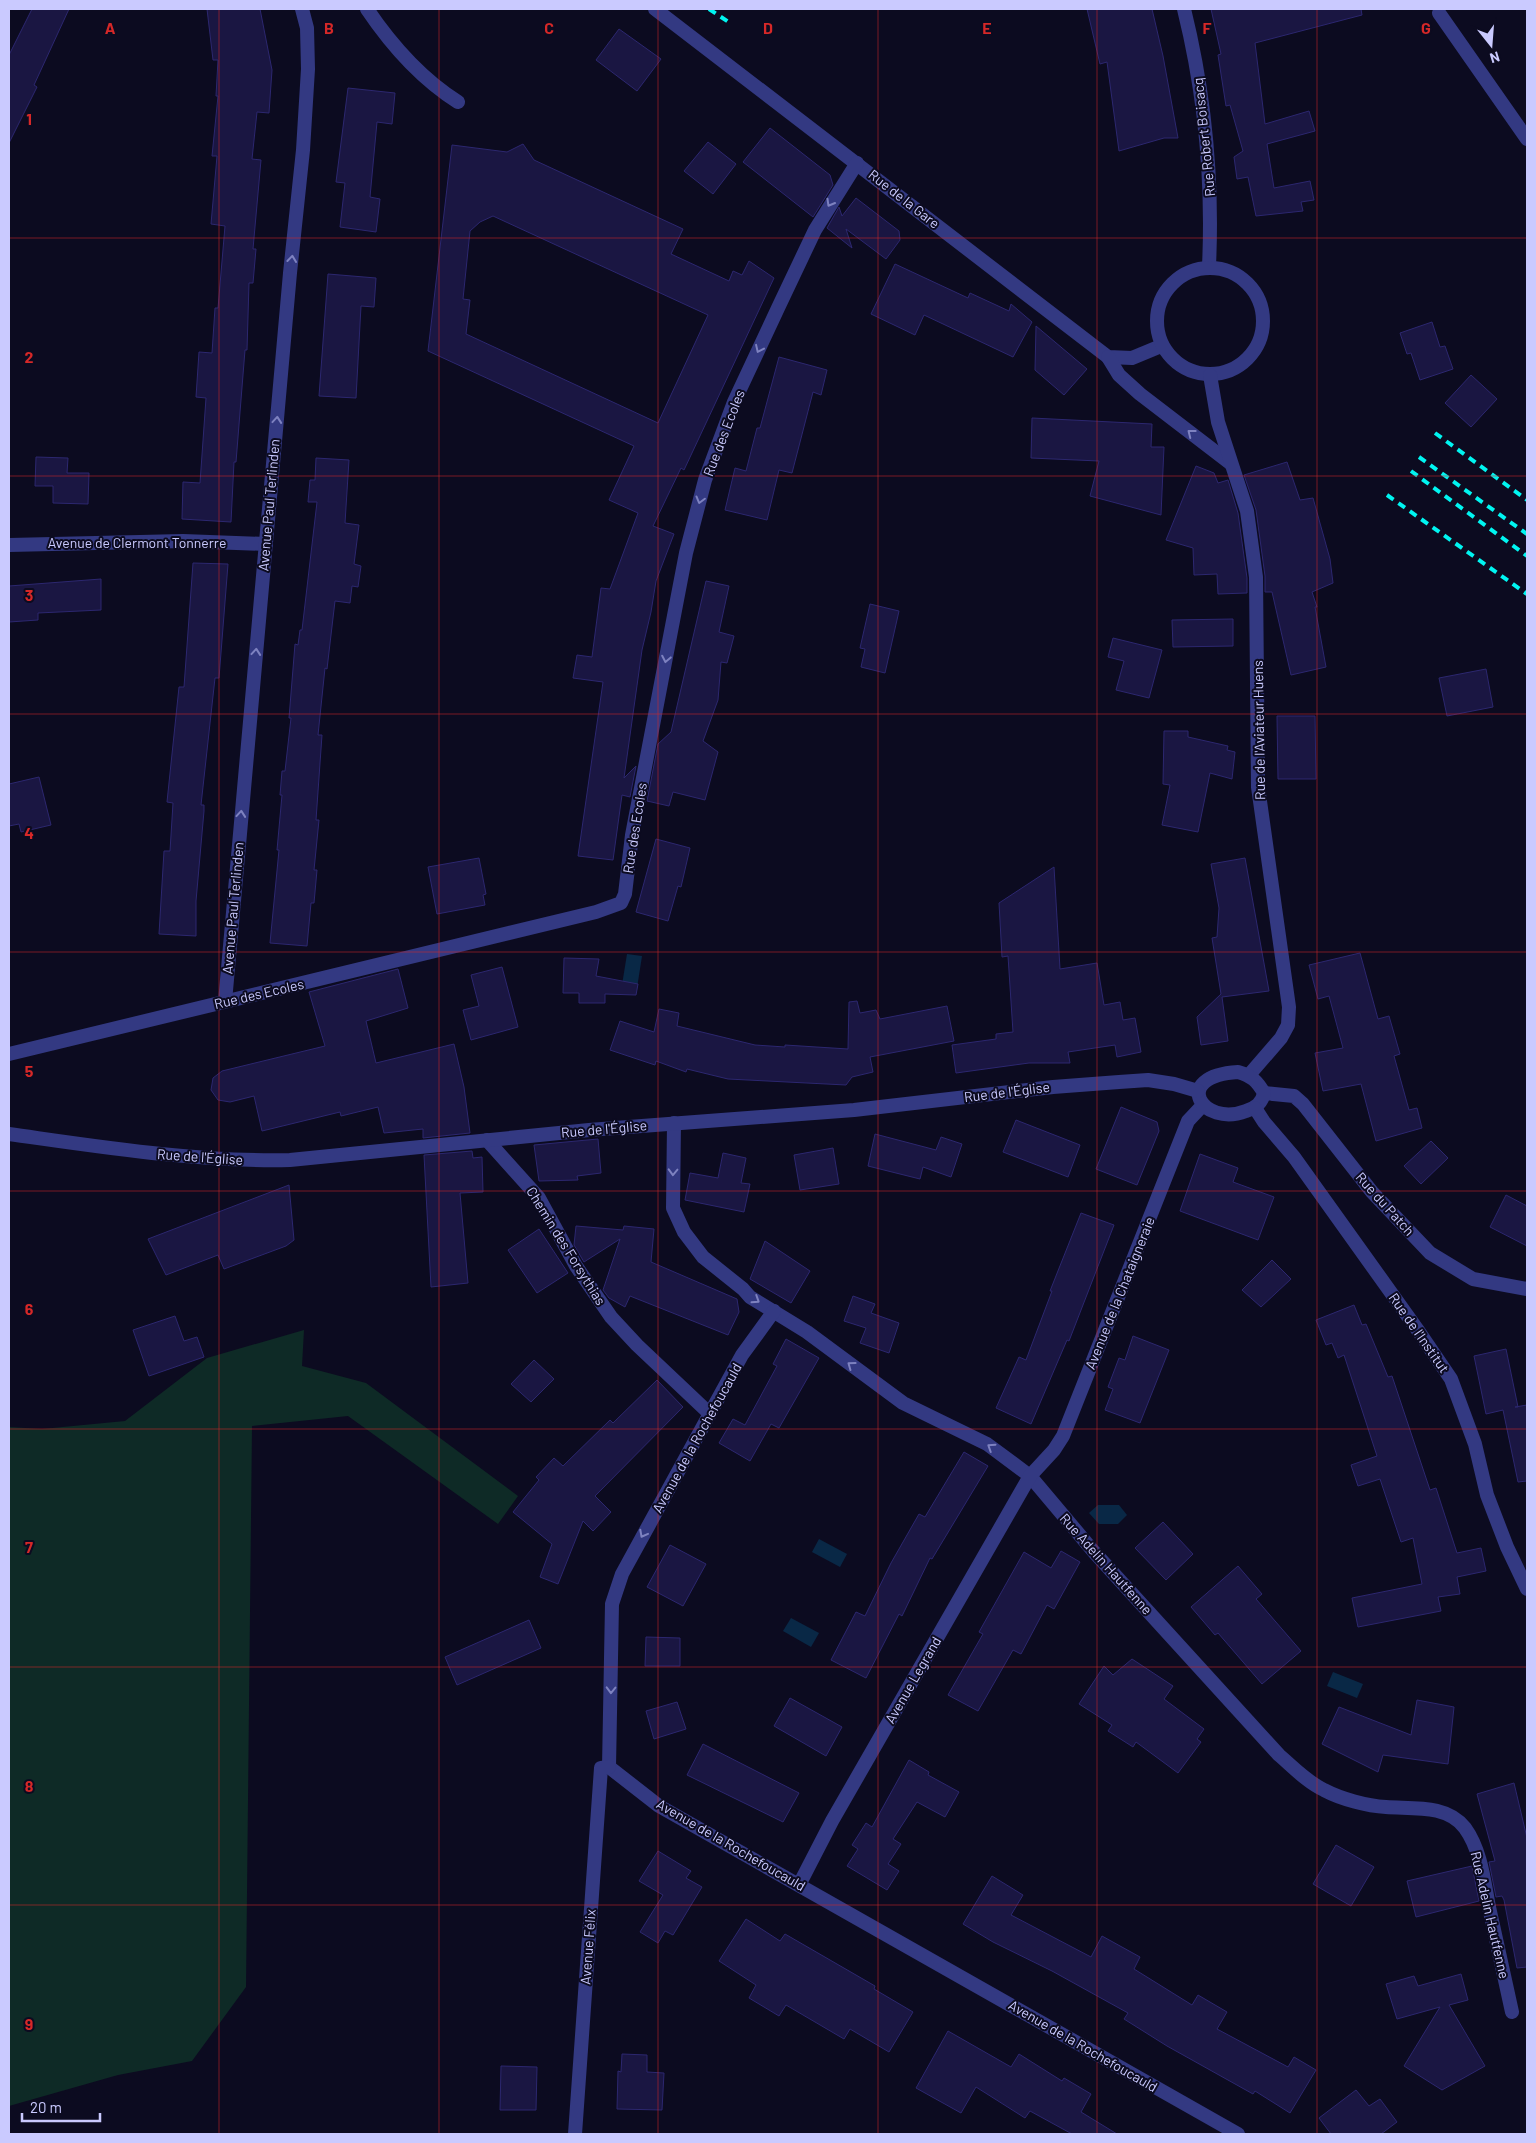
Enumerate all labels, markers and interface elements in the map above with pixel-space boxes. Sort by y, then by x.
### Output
text: A [105,18,116,37]
text: B [324,18,334,37]
text: C [544,18,554,37]
text: D [763,18,773,37]
text: E [982,18,992,37]
text: F [1203,18,1212,37]
text: G [1421,18,1431,37]
north arrow [1466,20,1516,70]
text: N [1488,48,1502,67]
street label: Rue Robert Boisacq [1189,77,1218,197]
text: 1 [26,109,32,128]
street label: Rue de la Gare [865,166,943,232]
one-way arrow [827,198,837,207]
one-way arrow [286,254,297,262]
one-way arrow [754,344,765,353]
text: 2 [25,347,34,366]
street label: Rue des Ecoles [699,387,748,479]
one-way arrow [271,416,282,424]
one-way arrow [1188,430,1197,439]
street label: Avenue Paul Terlinden [254,438,283,572]
one-way arrow [695,496,706,505]
street label: Avenue de Clermont Tonnerre [48,534,226,551]
text: 3 [25,585,33,604]
one-way arrow [250,648,261,656]
one-way arrow [661,655,671,664]
street label: Rue de l'Aviateur Huens [1249,660,1268,800]
street label: Rue des Ecoles [619,781,650,874]
one-way arrow [235,809,246,817]
text: 4 [24,823,34,842]
street label: Avenue Paul Terlinden [218,841,247,975]
street label: Rue des Ecoles [212,975,306,1012]
text: 5 [25,1061,34,1080]
street label: Rue de l'Église [963,1078,1051,1105]
street label: Rue de l'Église [560,1116,648,1141]
street label: Rue de l'Église [156,1145,244,1168]
one-way arrow [667,1168,678,1176]
street label: Rue du Patch [1353,1168,1418,1239]
street label: Chemin des Forsythias [523,1183,610,1308]
street label: Avenue de la Chataigneraie [1081,1214,1158,1372]
street label: Rue de l'Institut [1386,1290,1453,1376]
one-way arrow [750,1294,759,1303]
text: 6 [25,1299,34,1318]
street label: Avenue de la Rochefoucauld [648,1360,745,1516]
one-way arrow [847,1362,857,1371]
one-way arrow [987,1444,997,1453]
street label: Rue Adelin Hautfenne [1057,1510,1156,1618]
one-way arrow [639,1529,649,1538]
text: 7 [25,1537,33,1556]
street label: Avenue Legrand [881,1633,944,1726]
one-way arrow [606,1686,616,1694]
text: 8 [25,1776,34,1795]
street label: Avenue de la Rochefoucauld [654,1795,809,1894]
street label: Rue Adelin Hautfenne [1468,1850,1513,1980]
street label: Avenue Félix [576,1908,599,1985]
street label: Avenue de la Rochefoucauld [1006,1996,1161,2095]
text: 9 [25,2014,33,2033]
scale bar [22,2090,100,2122]
text: 20 m [30,2098,62,2116]

